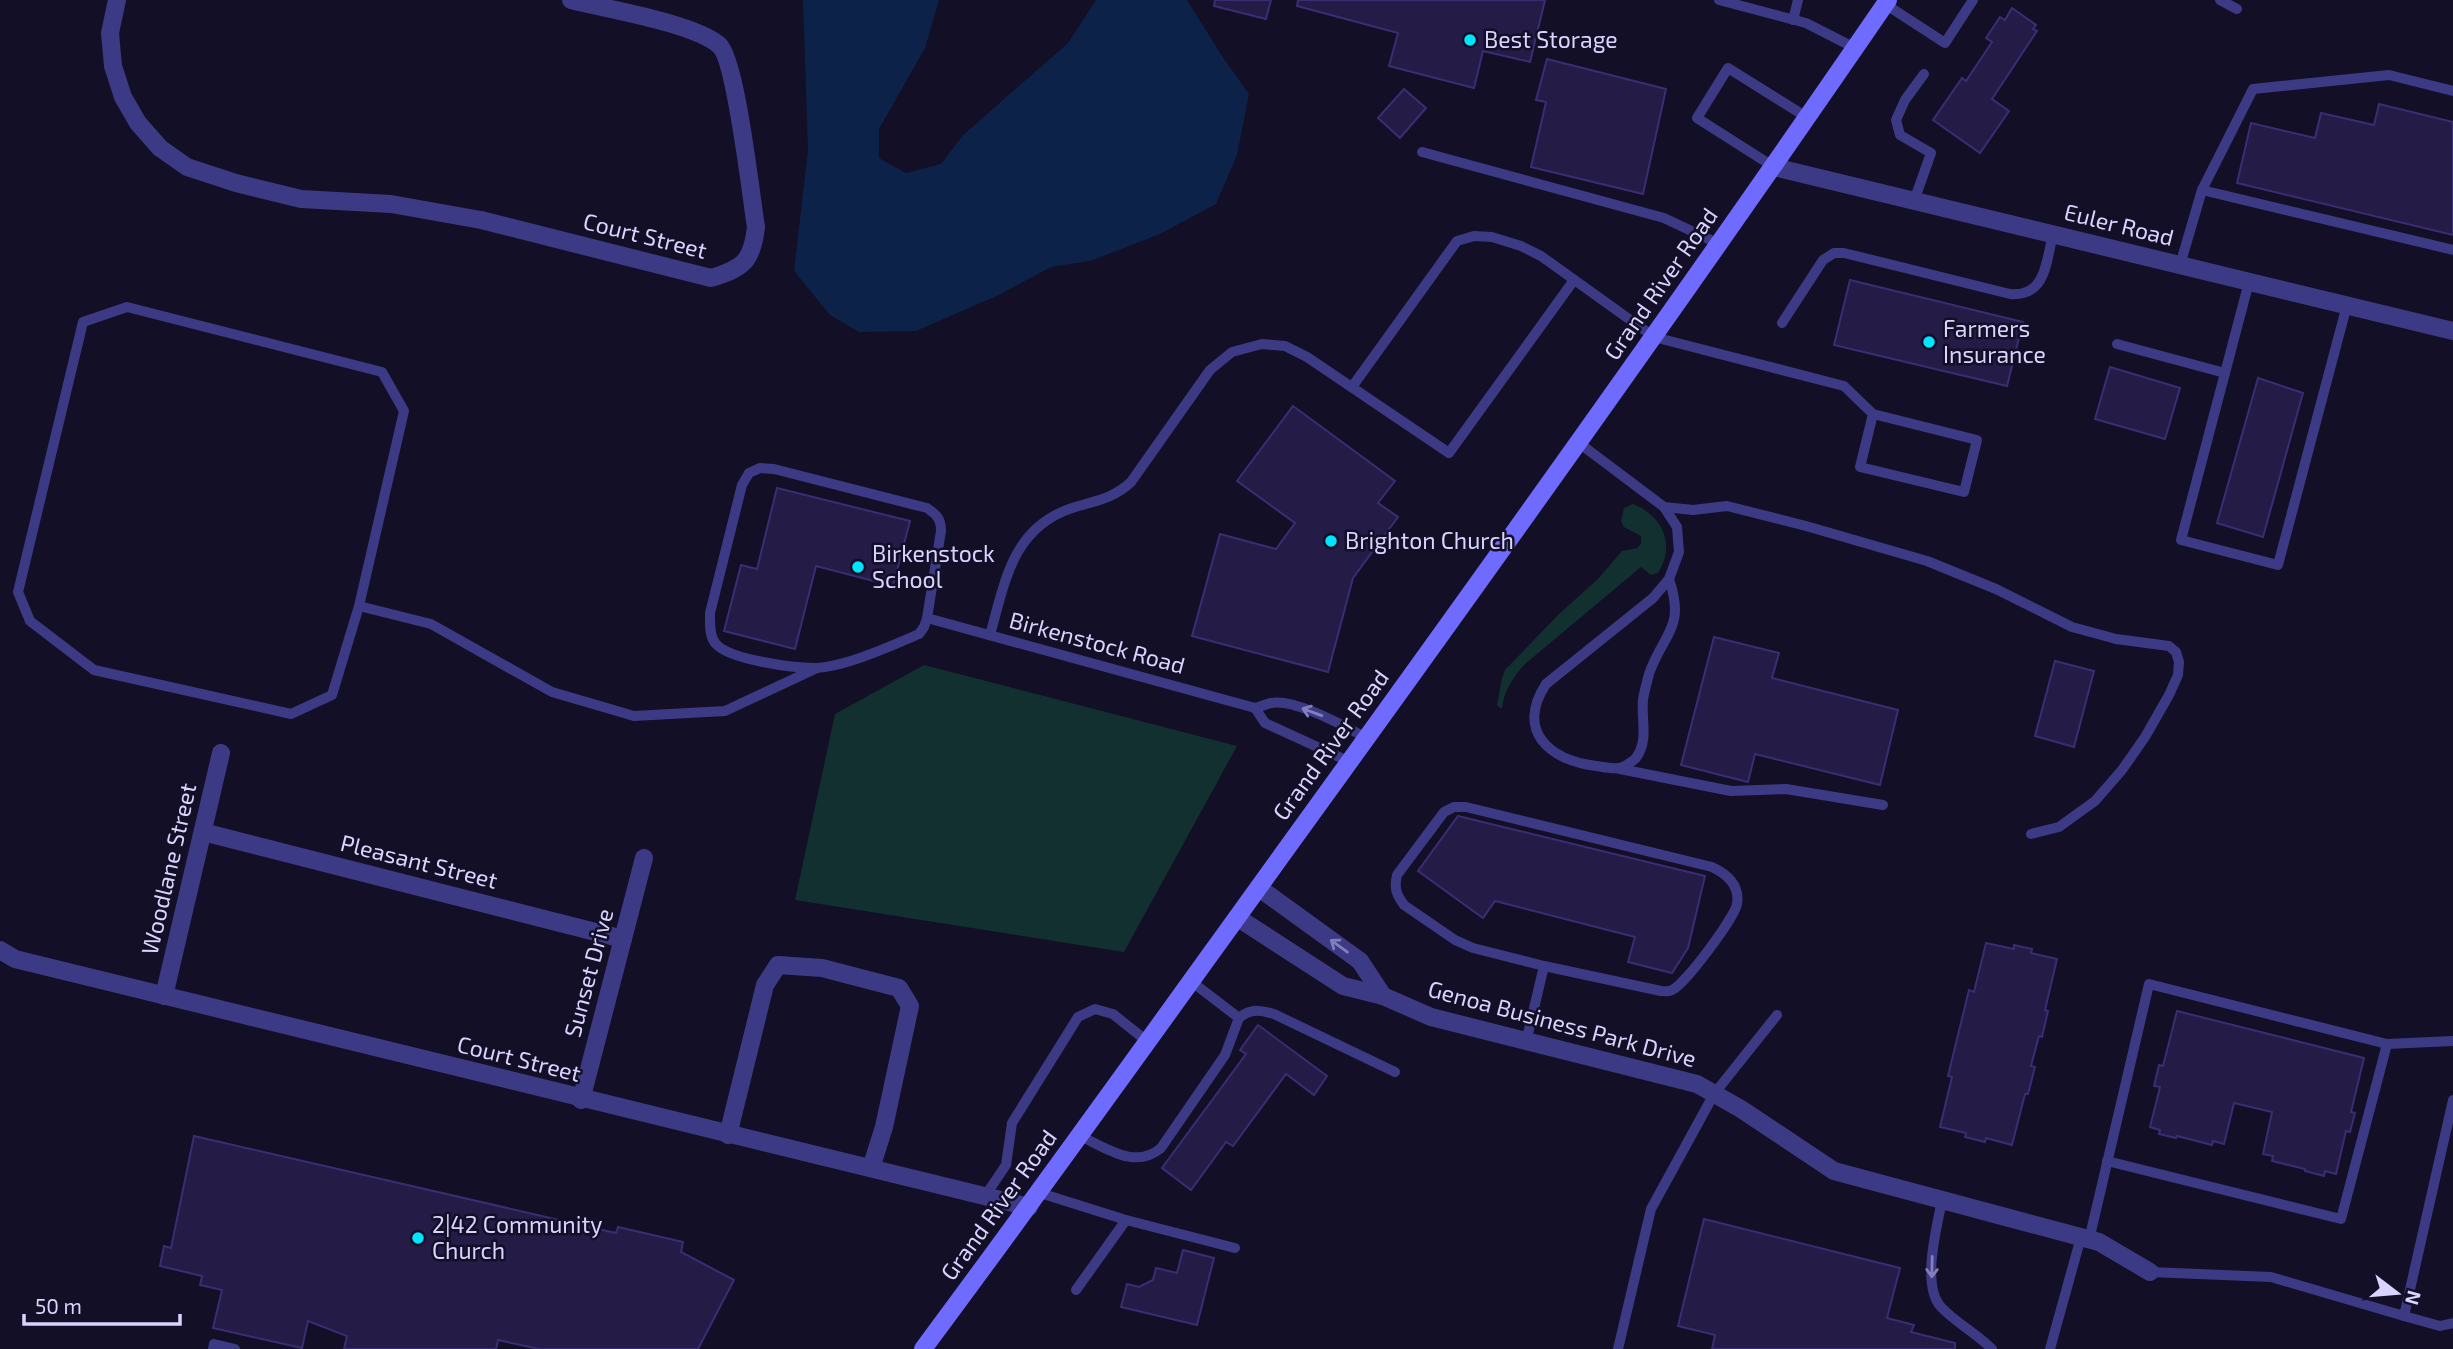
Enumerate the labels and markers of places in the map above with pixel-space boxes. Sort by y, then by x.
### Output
place label: Best Storage [1484,25,1618,53]
marker: Best Storage [1462,32,1478,48]
place label: Farmers Insurance [1943,314,2046,368]
marker: Farmers Insurance [1921,334,1937,350]
place label: Brighton Church [1345,526,1514,554]
marker: Brighton Church [1323,533,1339,549]
place label: Birkenstock School [872,539,995,593]
marker: Birkenstock School [850,559,866,575]
place label: 2|42 Community Church [432,1210,602,1264]
marker: 2|42 Community Church [410,1230,426,1246]

